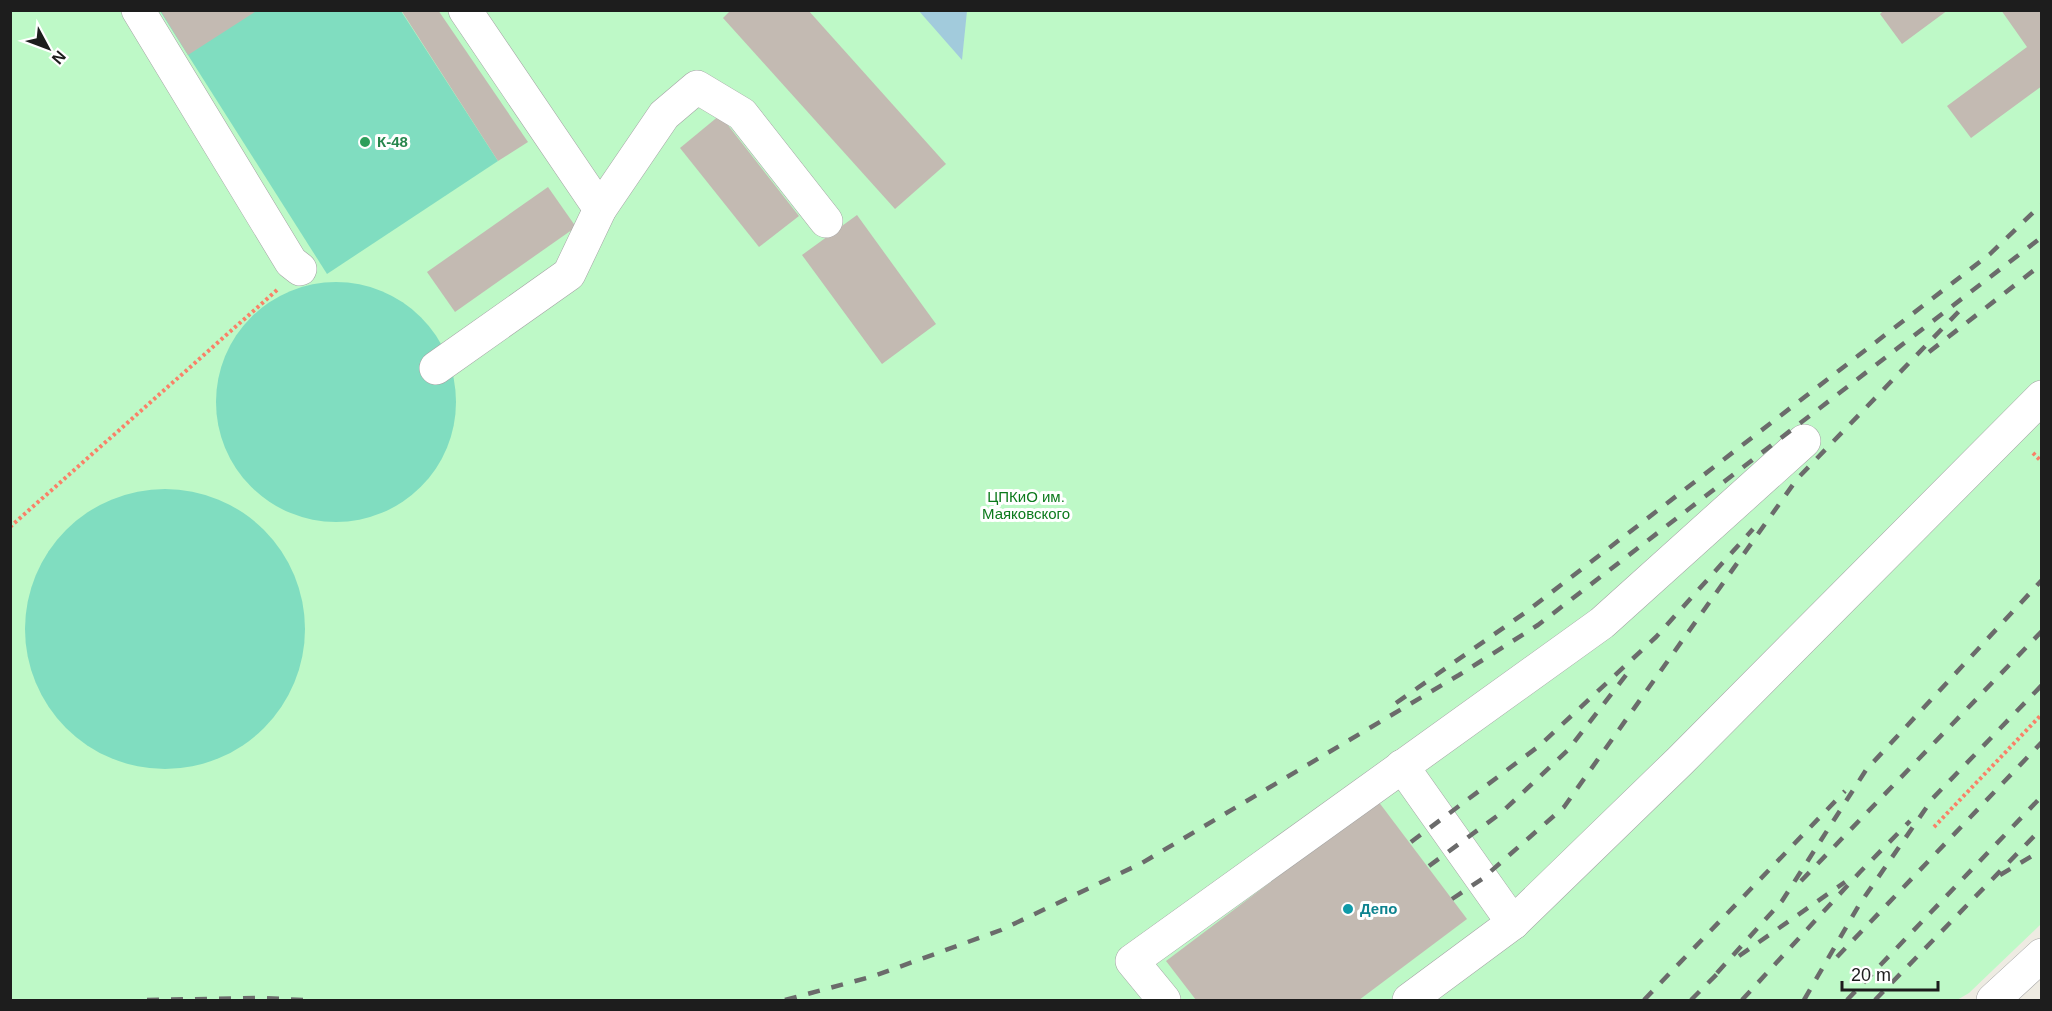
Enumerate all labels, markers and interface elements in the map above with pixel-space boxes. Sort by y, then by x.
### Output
north arrow [18,18,78,78]
text: N [49,48,69,67]
place label: К-48 [377,133,408,150]
marker: К-48 [358,135,372,149]
park label: ЦПКиО им. Маяковского [982,488,1070,522]
place label: Депо [1360,900,1397,917]
marker: Депо [1341,902,1355,916]
scale bar [1842,954,1938,992]
text: 20 m [1851,965,1891,985]

